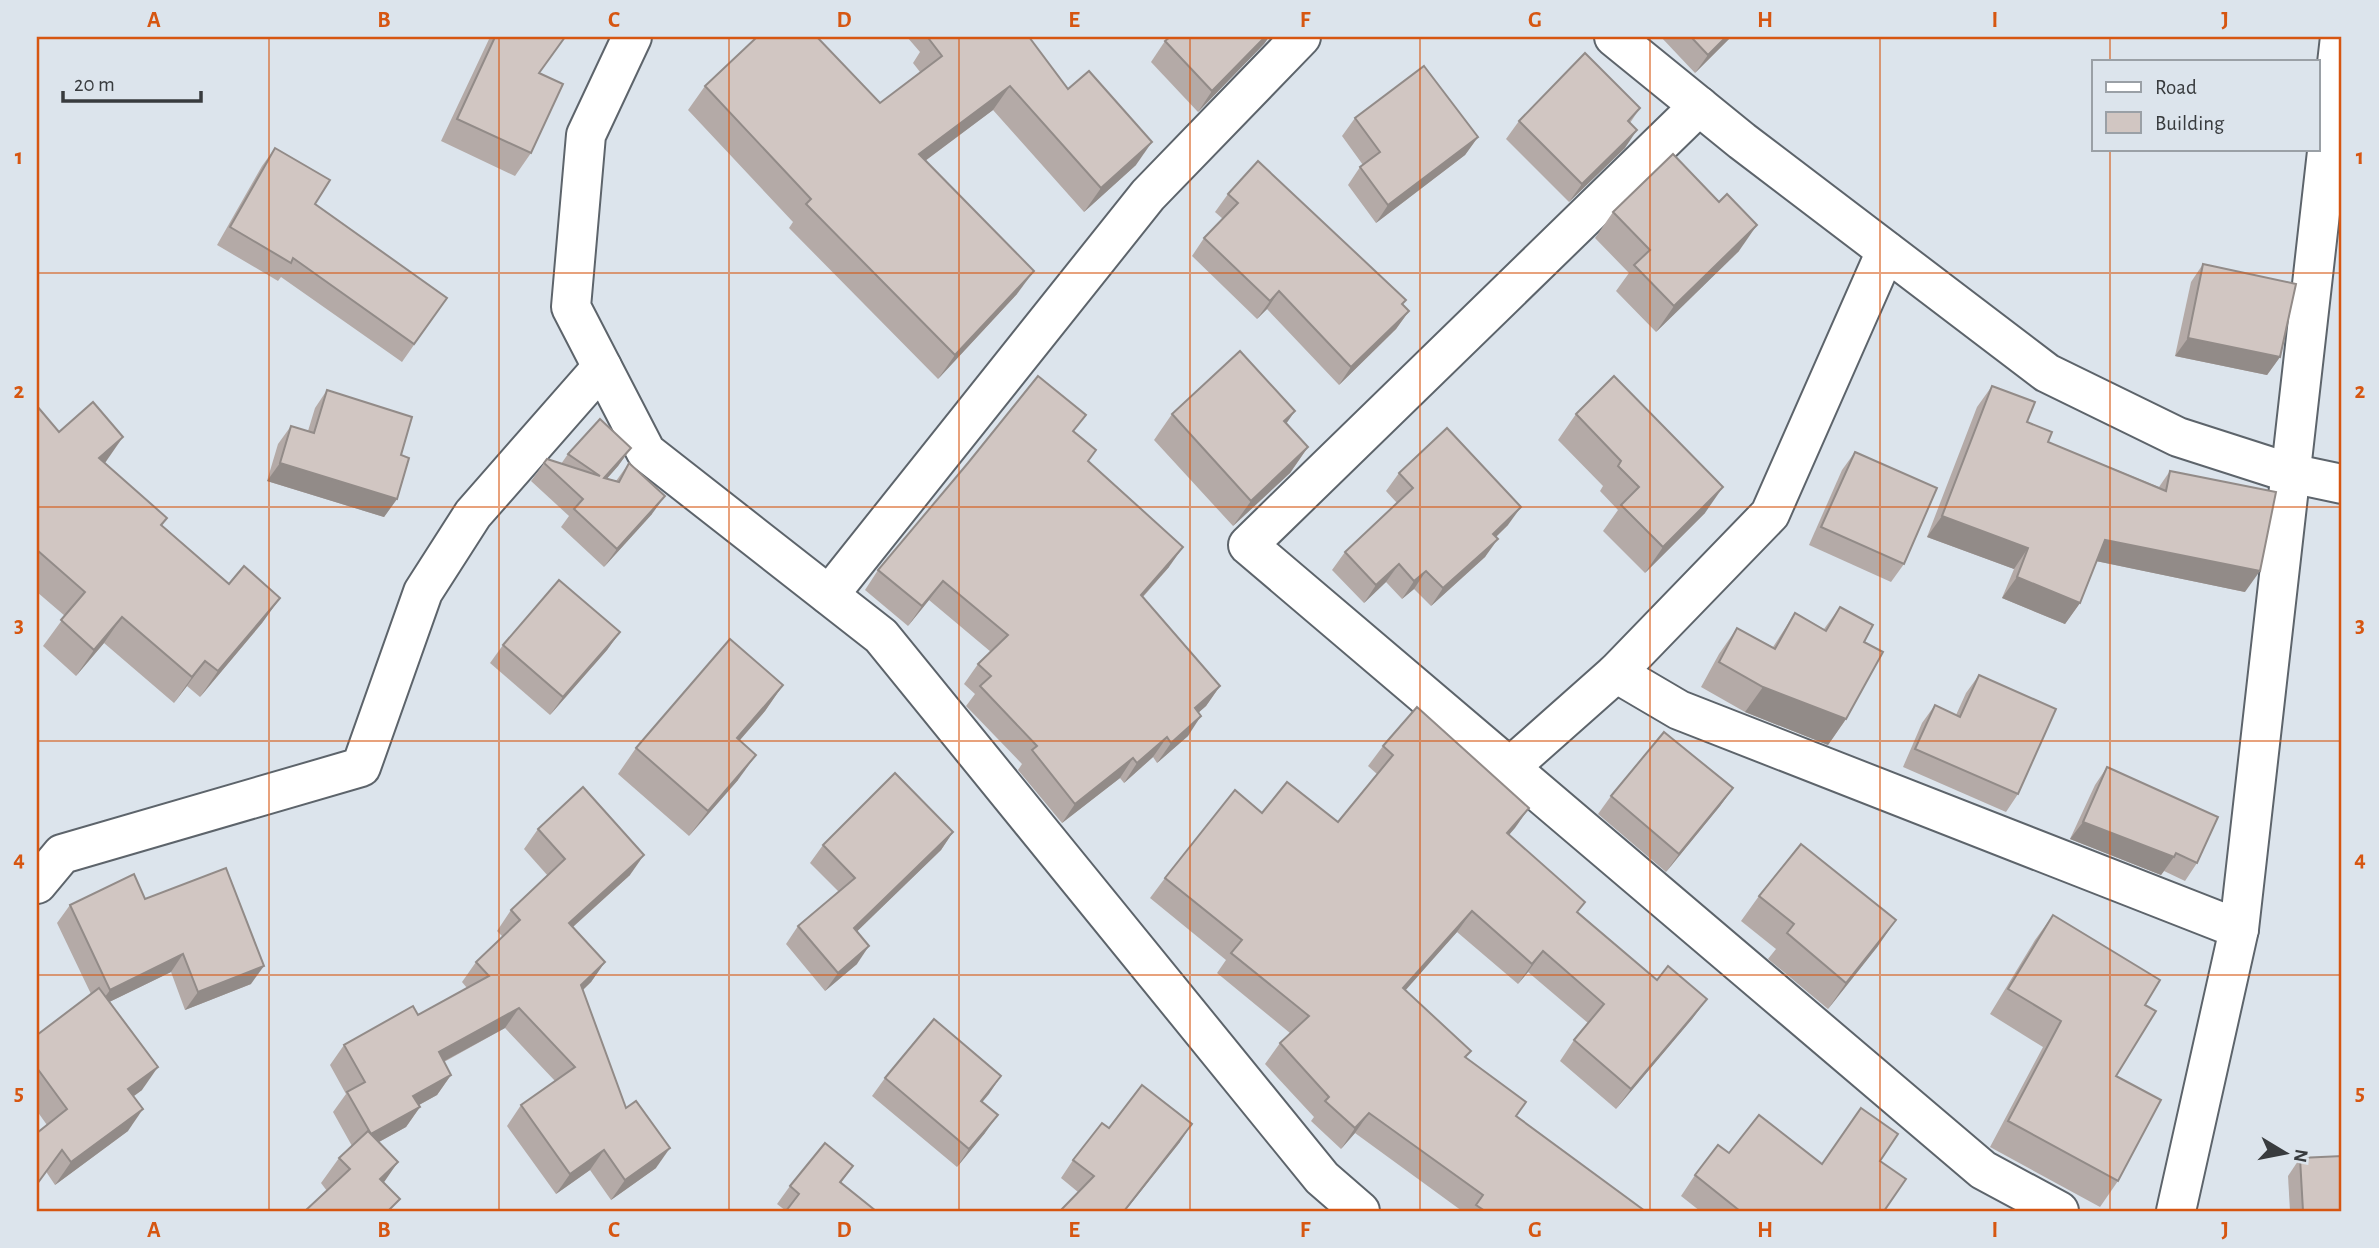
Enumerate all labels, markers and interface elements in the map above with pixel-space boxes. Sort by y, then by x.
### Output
text: A [147,9,161,32]
text: B [377,9,391,32]
text: C [608,9,620,32]
text: D [836,9,852,32]
text: E [1068,9,1080,32]
text: F [1300,9,1311,32]
text: G [1528,9,1542,32]
text: H [1757,9,1773,32]
text: I [1992,9,1998,32]
text: J [2221,9,2229,32]
scale bar [63,60,201,104]
legend [2092,60,2320,150]
text: 20 m [74,74,115,95]
text: Road [2155,77,2197,98]
text: Building [2155,113,2225,134]
text: 1 [15,146,23,169]
text: 1 [2356,146,2364,169]
text: 2 [14,380,25,403]
text: 2 [2355,380,2366,403]
text: 3 [14,614,24,637]
text: 3 [2355,614,2365,637]
text: 4 [13,848,25,871]
text: 4 [2354,848,2366,871]
text: 5 [14,1082,24,1105]
text: 5 [2355,1082,2365,1105]
north arrow [2250,1118,2320,1188]
text: N [2290,1148,2311,1164]
text: A [147,1219,161,1242]
text: B [377,1219,391,1242]
text: C [608,1219,620,1242]
text: D [836,1219,852,1242]
text: E [1068,1219,1080,1242]
text: F [1300,1219,1311,1242]
text: G [1528,1219,1542,1242]
text: H [1757,1219,1773,1242]
text: I [1992,1219,1998,1242]
text: J [2221,1219,2229,1242]

